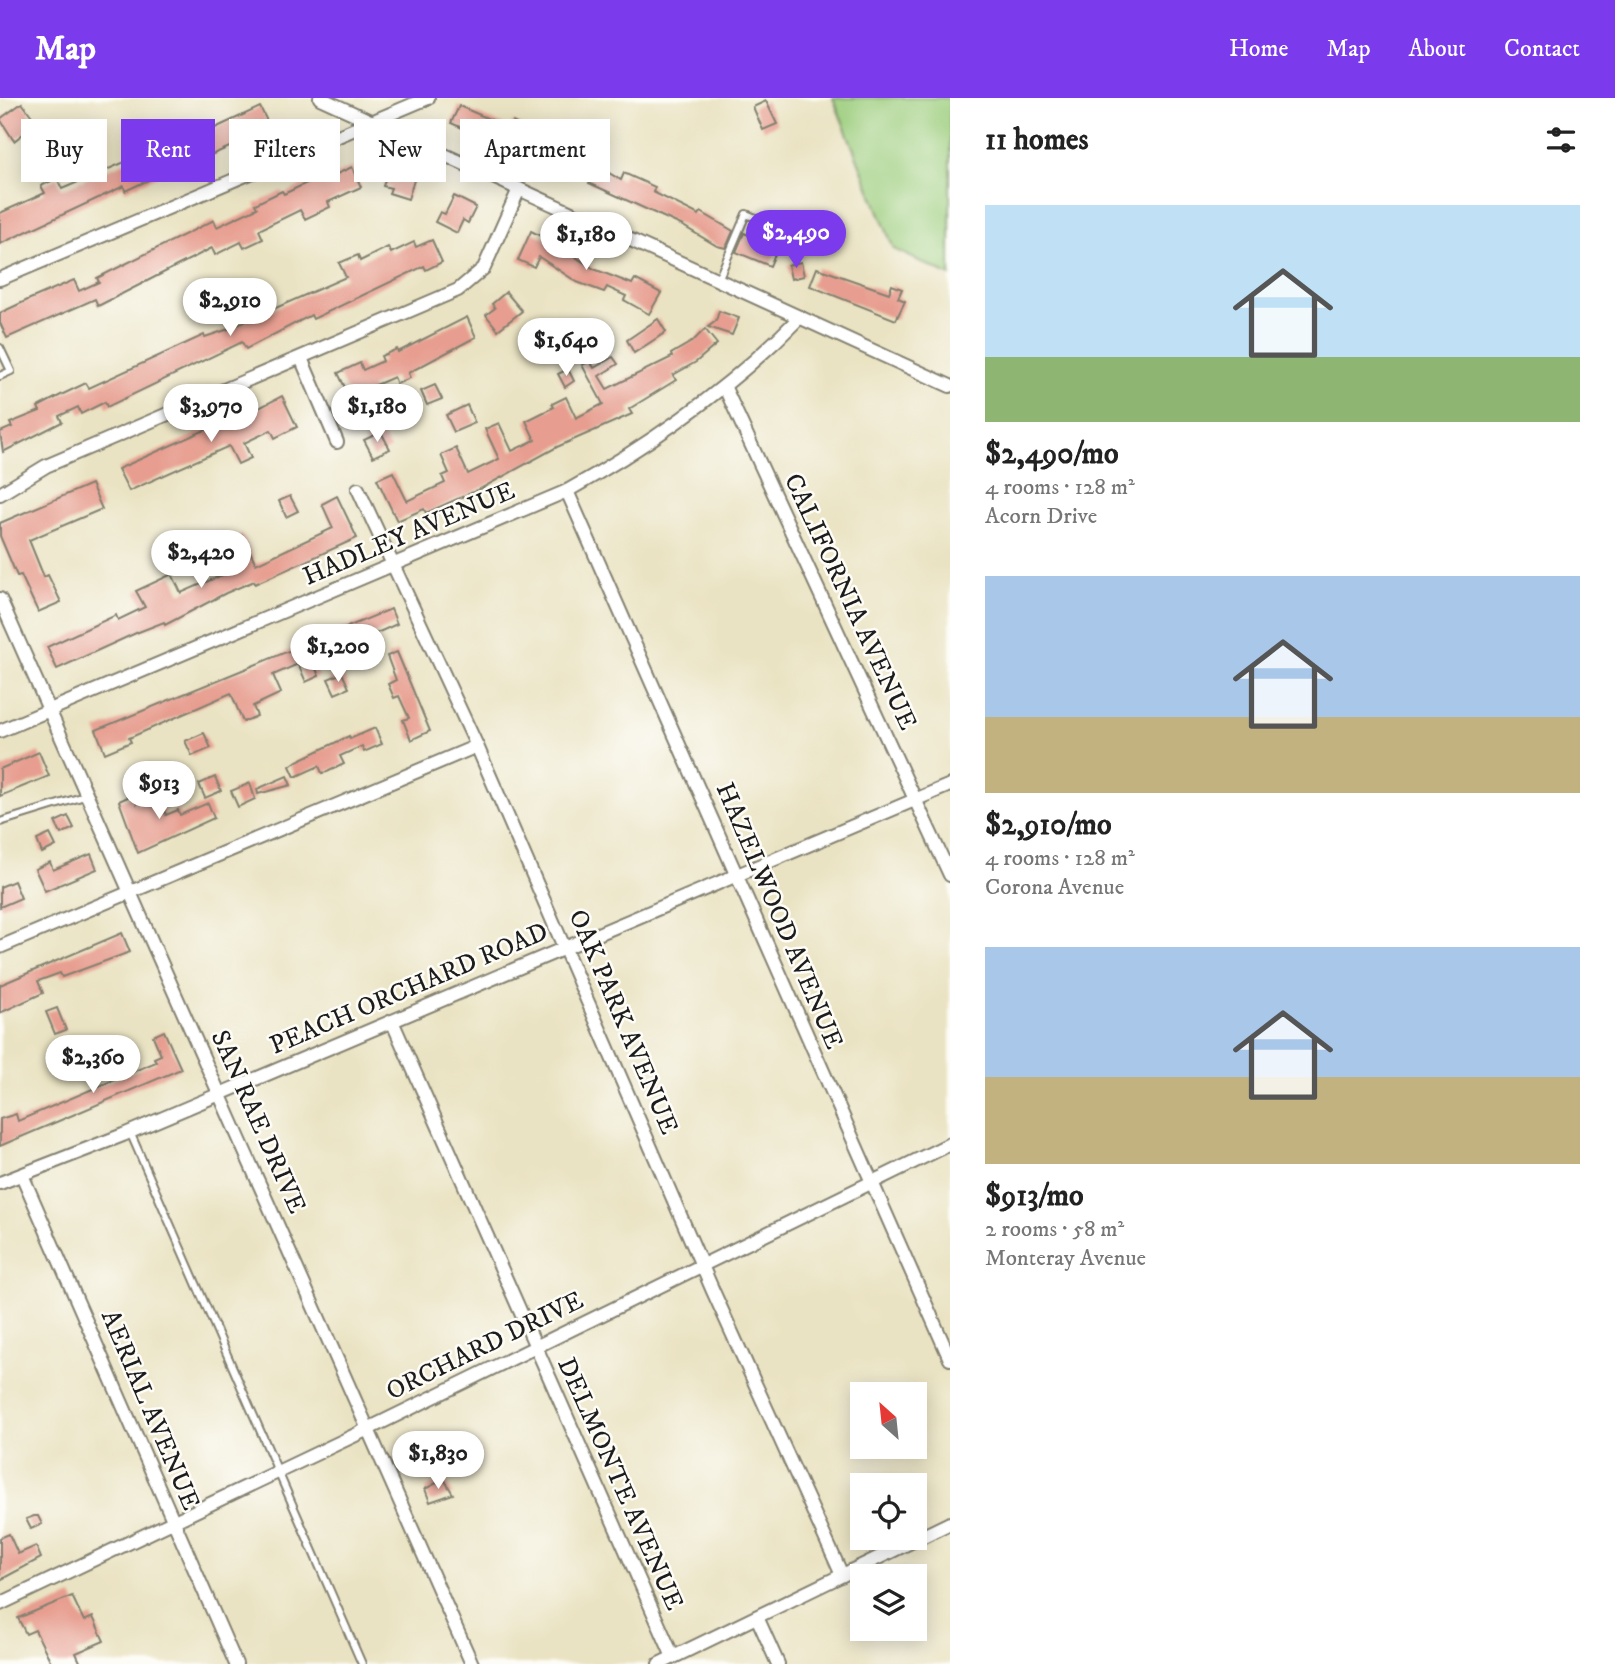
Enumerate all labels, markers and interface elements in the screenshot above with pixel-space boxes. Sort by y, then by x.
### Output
text: Map [35,29,96,70]
text: Home [1229,34,1288,64]
text: Map [1326,34,1371,64]
text: About [1409,34,1466,64]
text: Contact [1504,34,1580,64]
chip: Buy [21,119,107,182]
chip: Rent [121,119,215,182]
chip: Filters [229,119,340,182]
chip: New [354,119,446,182]
chip: Apartment [460,119,610,182]
icon: filters [1542,121,1580,159]
text: 11 homes [985,122,1089,159]
pin: $2,490 [739,211,853,270]
pin: $1,180 [529,212,643,272]
text: $2,490 [762,218,830,247]
text: $1,180 [556,220,616,249]
icon: home [1220,250,1346,376]
pin: $2,910 [173,278,287,338]
text: $2,910 [199,286,261,315]
pin: $1,640 [509,318,623,378]
text: $1,640 [534,326,598,355]
pin: $3,970 [154,384,268,444]
pin: $1,180 [320,384,434,444]
text: $3,970 [179,392,243,421]
text: $1,180 [347,392,407,421]
text: $2,490/mo [985,436,1119,473]
street label: CALIFORNIA AVENUE [776,468,924,736]
text: 4 rooms · 128 m² [985,473,1135,502]
street label: HADLEY AVENUE [298,474,520,594]
text: Acorn Drive [985,502,1097,531]
pin: $2,420 [144,531,258,590]
text: $2,420 [167,538,235,567]
icon: home [1220,621,1346,747]
pin: $1,200 [281,624,395,684]
text: $1,200 [306,632,370,661]
pin: $913 [118,762,200,821]
text: $913 [139,769,179,798]
street label: HAZELWOOD AVENUE [708,778,850,1054]
text: $2,910/mo [985,807,1112,844]
text: 4 rooms · 128 m² [985,844,1135,873]
text: Corona Avenue [985,873,1124,902]
street label: OAK PARK AVENUE [561,905,685,1139]
street label: PEACH ORCHARD ROAD [265,915,553,1063]
icon: home [1220,992,1346,1118]
street label: SAN RAE DRIVE [203,1025,313,1219]
pin: $2,360 [36,1035,150,1095]
text: $2,360 [61,1043,125,1072]
text: $913/mo [985,1178,1084,1215]
text: 2 rooms · 58 m² [985,1215,1124,1244]
text: Monteray Avenue [985,1244,1146,1273]
street label: ORCHARD DRIVE [381,1284,589,1408]
street label: AERIAL AVENUE [93,1305,207,1515]
street label: DELMONTE AVENUE [549,1352,691,1616]
north arrow [850,1382,928,1460]
map controls [850,1382,927,1641]
pin: $1,830 [381,1432,495,1491]
text: $1,830 [408,1439,468,1468]
button: locate [850,1473,927,1550]
button: layers [850,1564,927,1641]

